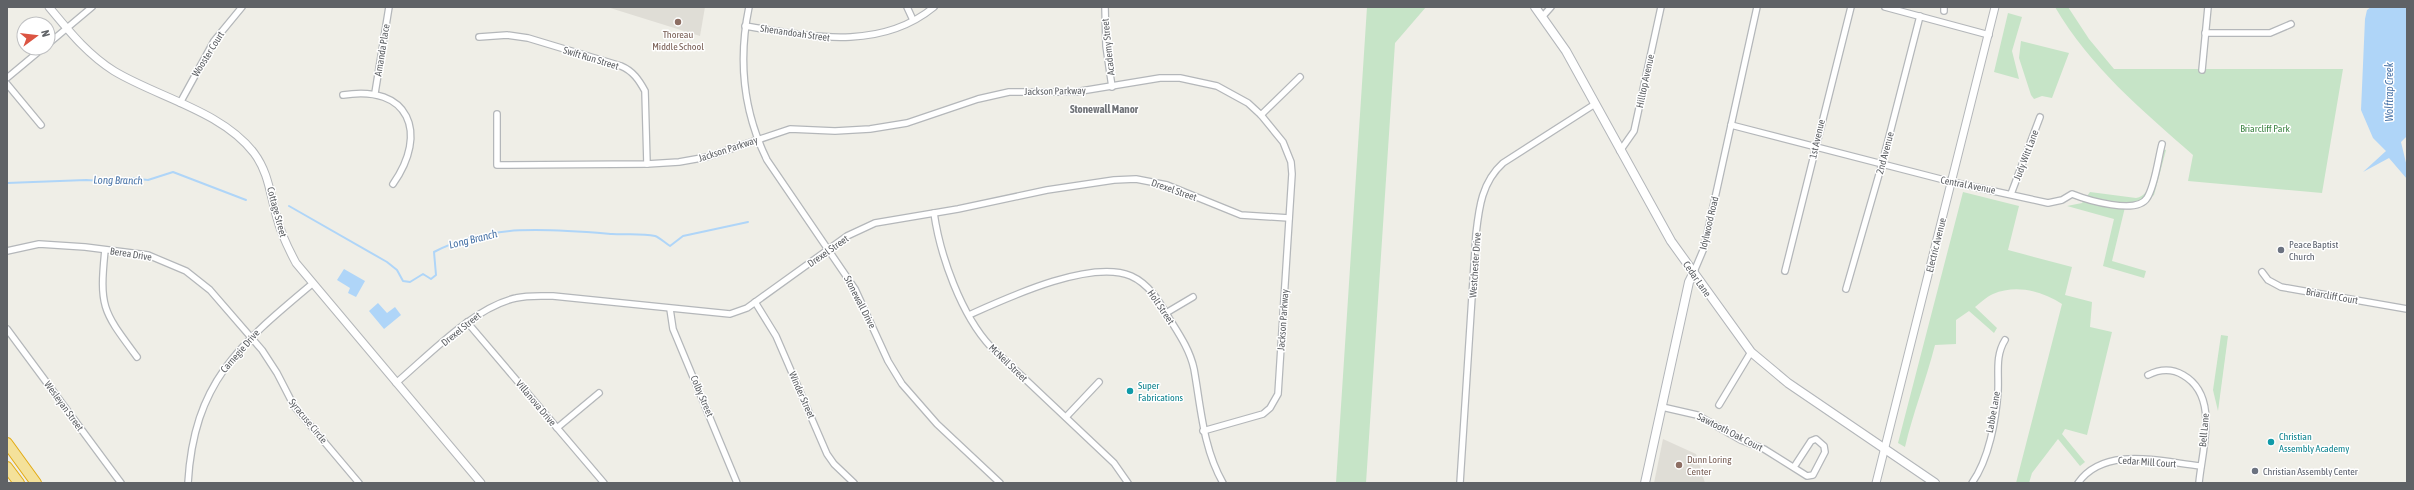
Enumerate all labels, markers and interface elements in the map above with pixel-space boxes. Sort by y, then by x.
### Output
north arrow [16,16,56,56]
marker: Thoreau Middle School [673,17,683,27]
street label: Academy Street [1100,18,1116,76]
street label: Amanda Place [372,23,392,77]
street label: Shenandoah Street [759,23,831,43]
text: N [39,29,52,38]
street label: Wooster Court [190,29,226,79]
place label: Thoreau Middle School [652,29,704,52]
street label: Swift Run Street [562,44,620,72]
street label: Hilltop Avenue [1634,53,1656,109]
water label: Wolftrap Creek [2383,62,2395,122]
street label: Jackson Parkway [1024,85,1086,97]
district label: Stonewall Manor [1070,103,1139,115]
street label: 1st Avenue [1807,118,1827,160]
park label: Briarcliff Park [2240,123,2290,134]
street label: Judy Witt Lane [2011,128,2041,182]
street label: 2nd Avenue [1874,130,1896,175]
street label: Jackson Parkway [697,134,759,164]
water label: Long Branch [93,174,143,186]
street label: Central Avenue [1940,174,1997,196]
street label: Drexel Street [1150,177,1198,203]
street label: Cottage Street [265,186,289,238]
street label: Idylwood Road [1698,195,1721,251]
street label: Electric Avenue [1924,216,1948,273]
water label: Long Branch [448,227,499,251]
street label: Westchester Drive [1467,232,1483,298]
street label: Drexel Street [805,233,851,269]
place label: Peace Baptist Church [2289,239,2338,262]
street label: Berea Drive [109,245,153,263]
marker: Peace Baptist Church [2276,245,2286,255]
street label: Cedar Lane [1681,259,1713,299]
street label: Stonewall Drive [842,274,878,331]
street label: Briarcliff Court [2305,286,2359,306]
street label: Holt Street [1145,288,1177,326]
street label: Jackson Parkway [1275,289,1291,351]
street label: Drexel Street [439,310,483,348]
street label: Carnegie Drive [218,327,262,375]
street label: McNeil Street [987,342,1030,384]
street label: Winder Street [787,370,817,420]
street label: Colby Street [688,374,716,418]
street label: Villanova Drive [514,378,559,428]
street label: Wesleyan Street [42,379,86,433]
place label: Super Fabrications [1138,380,1184,403]
marker: Super Fabrications [1125,386,1135,396]
street label: Labbe Lane [1984,390,2002,434]
street label: Syracuse Circle [287,397,330,446]
street label: Sawtooth Oak Court [1695,411,1765,453]
street label: Bell Lane [2197,412,2211,447]
place label: Christian Assembly Academy [2279,431,2349,454]
marker: Christian Assembly Academy [2266,437,2276,447]
place label: Dunn Loring Center [1687,454,1732,477]
street label: Cedar Mill Court [2118,454,2176,470]
marker: Dunn Loring Center [1674,460,1684,470]
marker: Christian Assembly Center [2250,466,2260,476]
place label: Christian Assembly Center [2263,466,2359,477]

